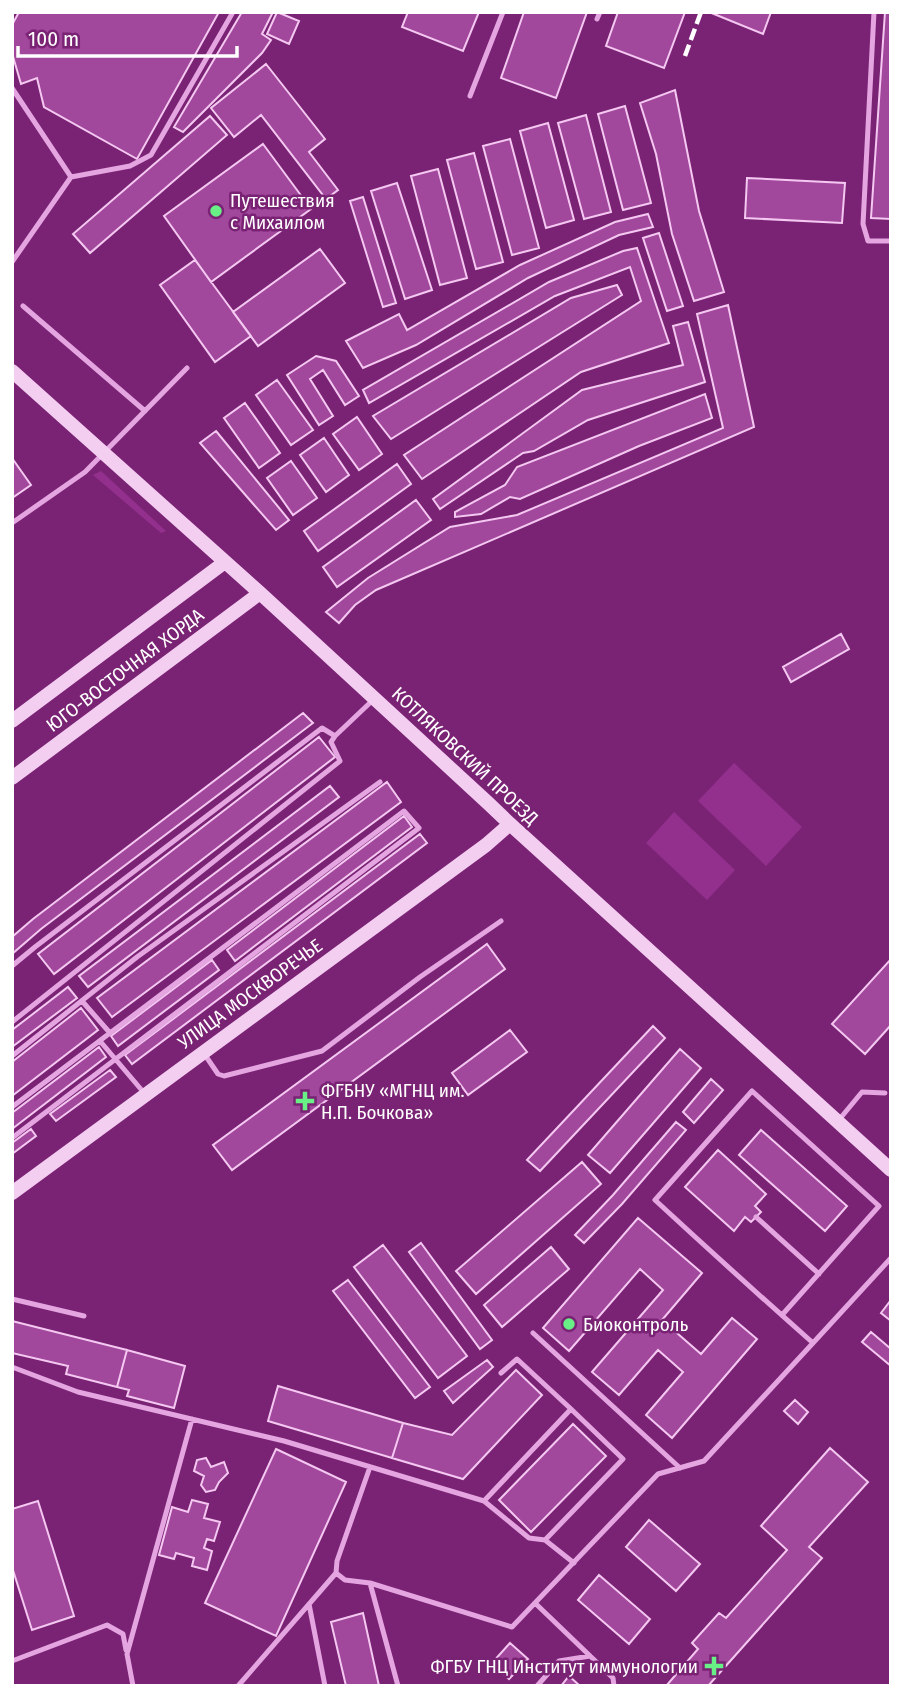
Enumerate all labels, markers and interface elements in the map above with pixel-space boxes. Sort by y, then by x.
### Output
scale bar [18,14,236,58]
text: 100 m [28,26,79,52]
place label: Путешествия с Михаилом [230,189,335,234]
marker: Путешествия с Михаилом [208,203,224,219]
street label: ЮГО-ВОСТОЧНАЯ ХОРДА [42,603,208,737]
street label: КОТЛЯКОВСКИЙ ПРОЕЗД [387,682,543,830]
street label: УЛИЦА МОСКВОРЕЧЬЕ [172,934,327,1055]
place label: ФГБНУ «МГНЦ им. Н.П. Бочкова» [321,1079,465,1124]
marker: ФГБНУ «МГНЦ им. Н.П. Бочкова» [295,1091,315,1111]
place label: Биоконтроль [583,1313,688,1336]
marker: Биоконтроль [561,1316,577,1332]
place label: ФГБУ ГНЦ Институт иммунологии [431,1655,698,1678]
marker: ФГБУ ГНЦ Институт иммунологии [704,1656,724,1676]

